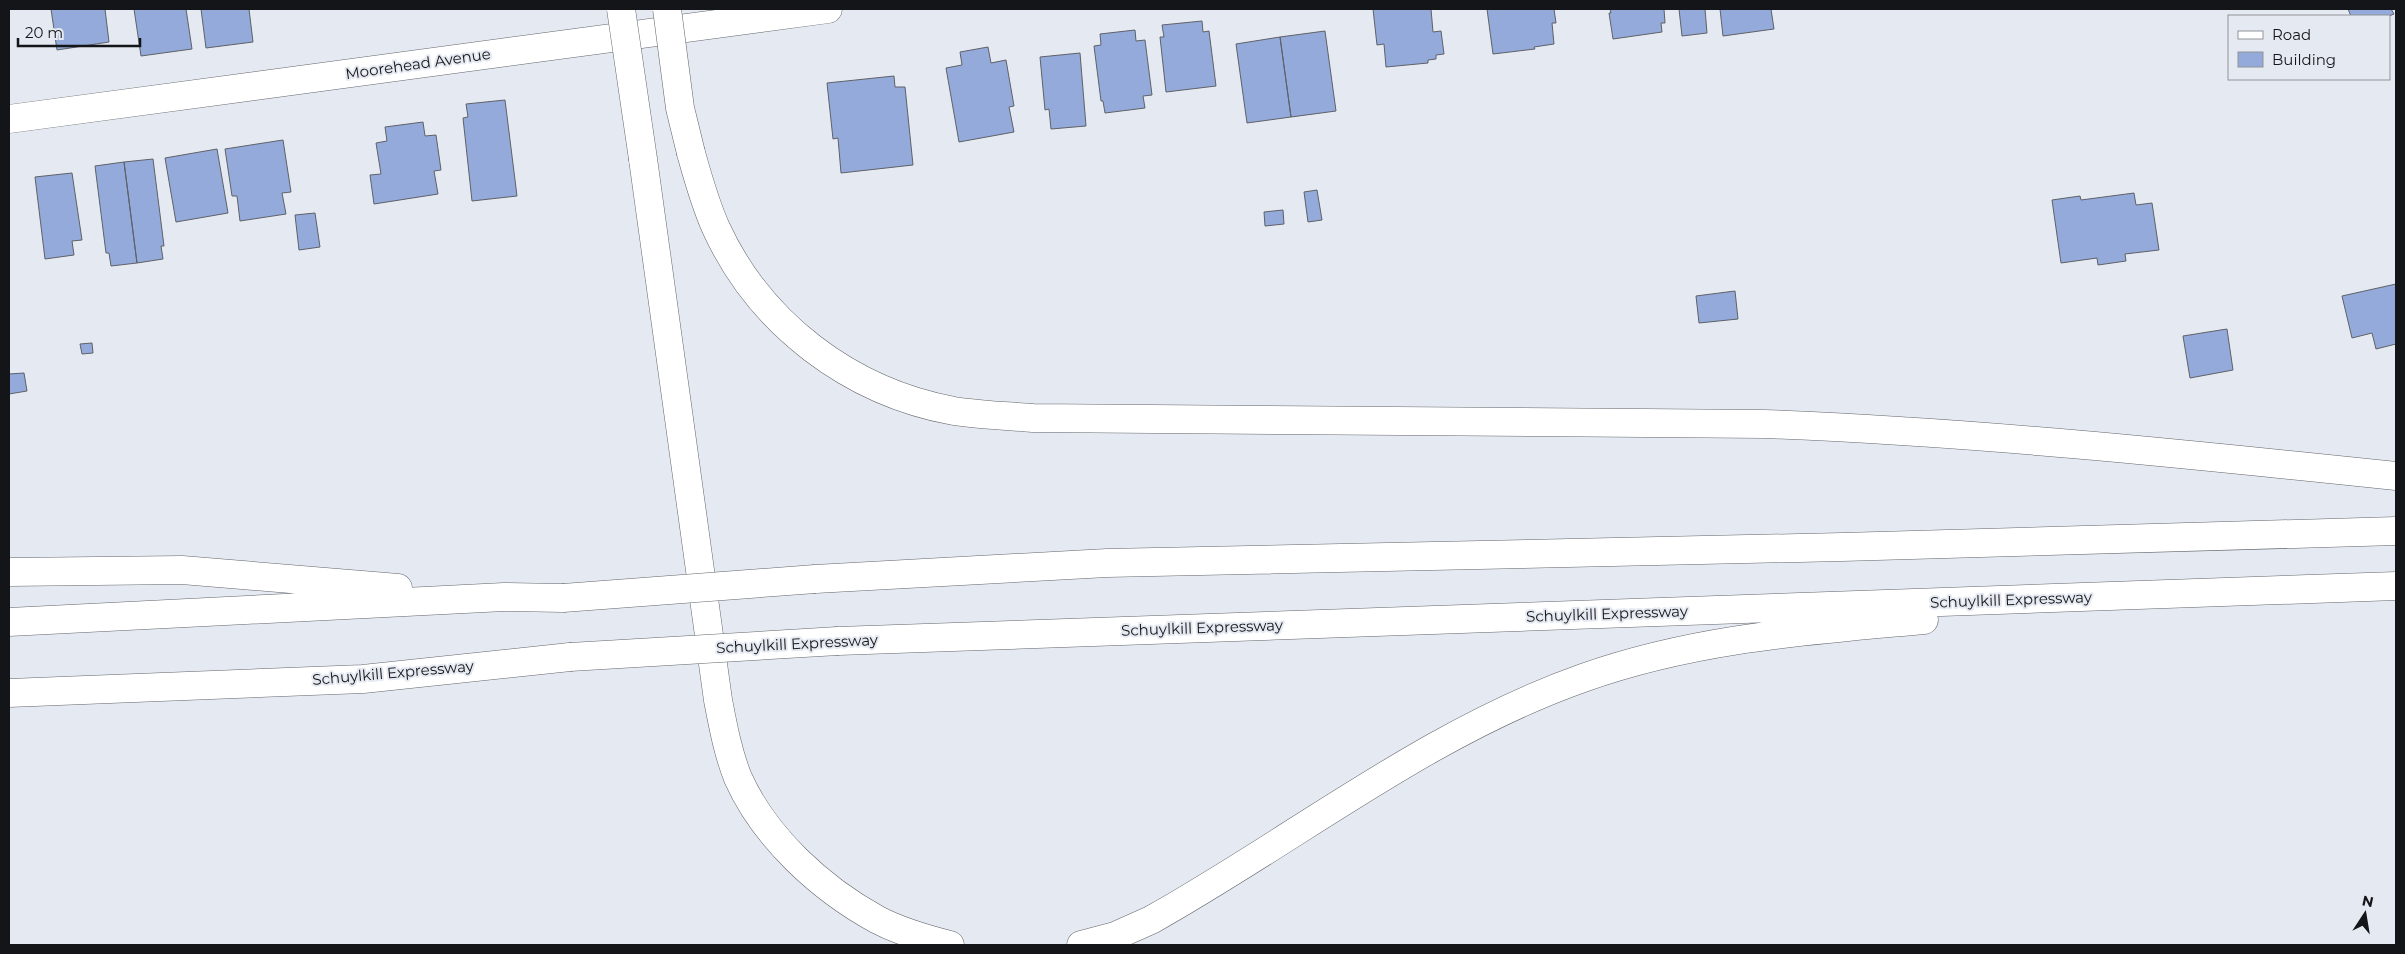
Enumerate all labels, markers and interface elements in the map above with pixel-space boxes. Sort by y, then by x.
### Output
scale bar [18,15,140,47]
legend [2228,15,2390,80]
text: 20 m [25,23,63,42]
text: Road [2272,25,2311,44]
street label: Moorehead Avenue [344,44,492,83]
text: Building [2272,50,2336,69]
street label: Schuylkill Expressway [1930,587,2093,612]
street label: Schuylkill Expressway [1526,601,1689,626]
street label: Schuylkill Expressway [1121,615,1284,640]
street label: Schuylkill Expressway [716,630,879,657]
street label: Schuylkill Expressway [312,656,475,689]
north arrow [2340,889,2390,939]
text: N [2360,891,2375,911]

